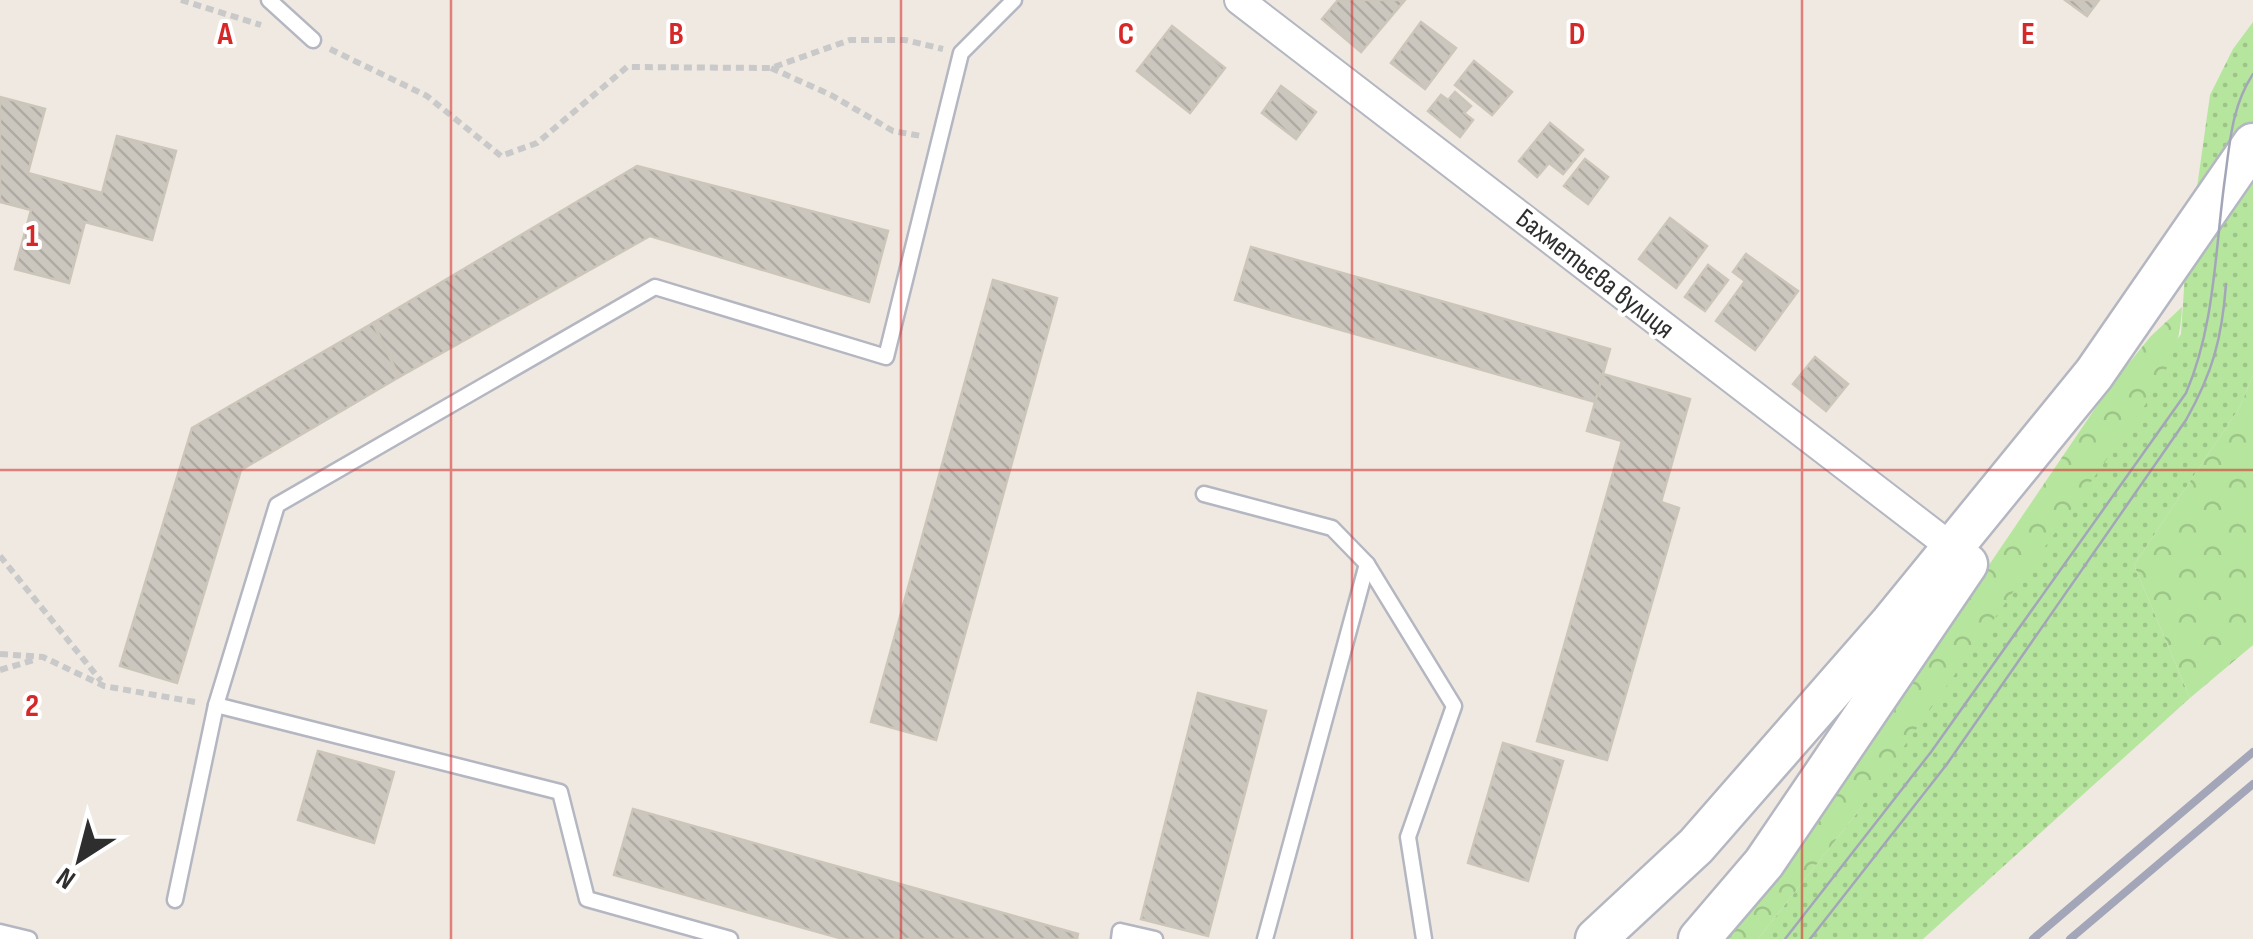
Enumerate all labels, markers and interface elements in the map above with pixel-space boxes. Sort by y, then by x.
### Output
text: A [216,15,233,54]
text: B [668,15,684,54]
text: C [1118,15,1134,54]
text: D [1569,15,1585,54]
text: E [2021,15,2035,54]
street label: Бахметьєва вулиця [1509,202,1681,346]
text: 1 [26,217,39,256]
text: 2 [25,687,39,726]
north arrow [30,809,130,909]
text: N [50,860,82,896]

